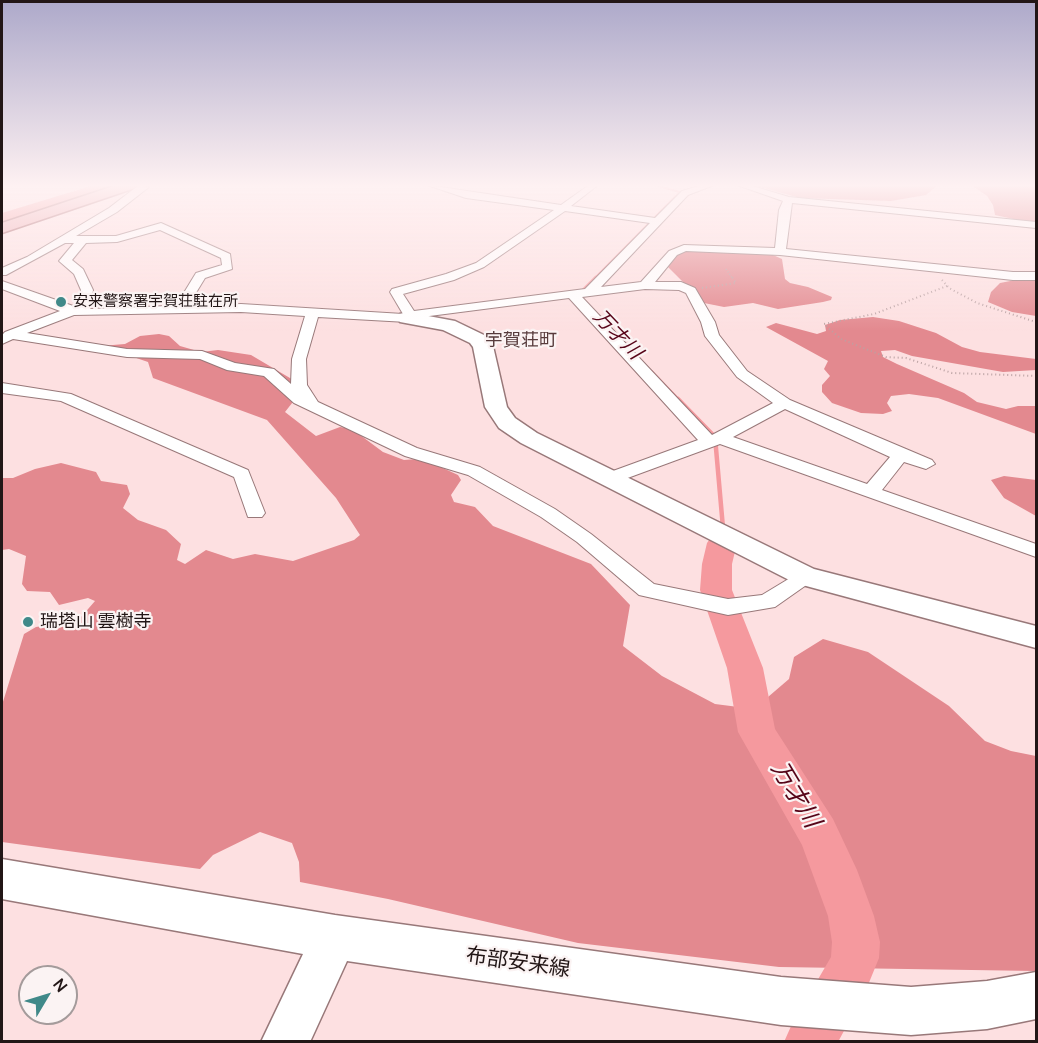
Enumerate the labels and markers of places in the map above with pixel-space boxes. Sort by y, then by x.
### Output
place label: 安来警察署宇賀荘駐在所 [73,293,238,311]
marker: 安来警察署宇賀荘駐在所 [54,295,68,309]
place label: 瑞塔山 雲樹寺 [40,611,152,633]
marker: 瑞塔山 雲樹寺 [21,615,35,629]

